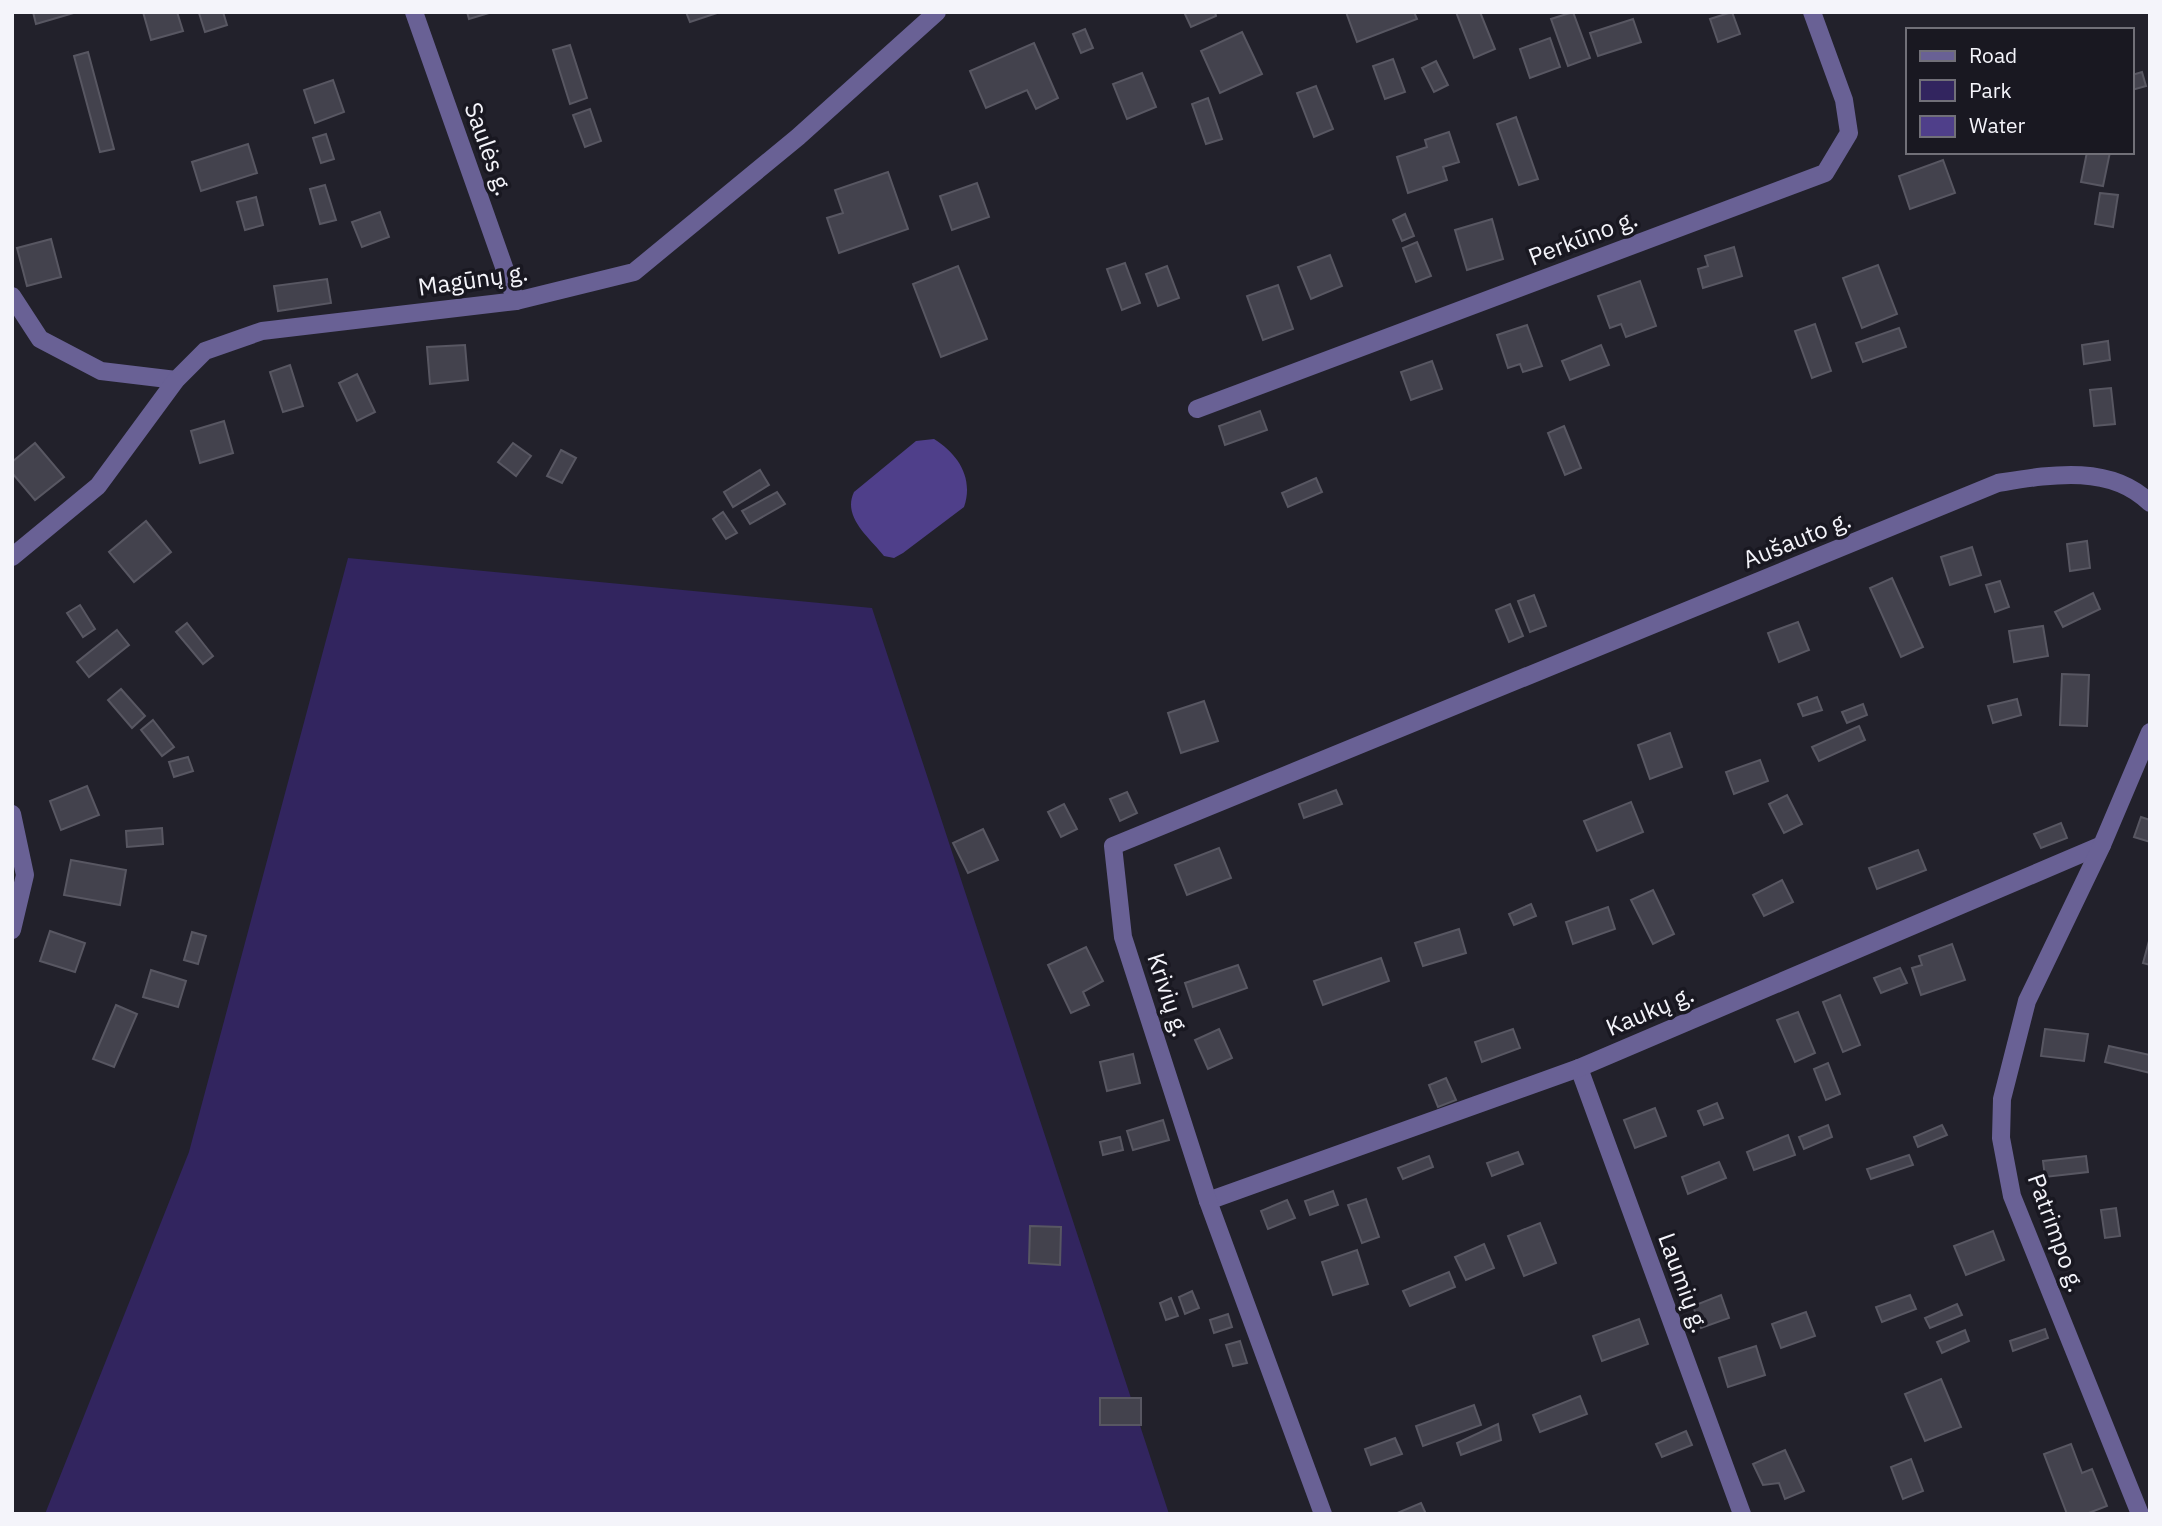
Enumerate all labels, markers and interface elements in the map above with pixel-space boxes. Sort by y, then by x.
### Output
legend [1906,28,2134,154]
text: Road [1969,41,2017,69]
text: Park [1969,76,2012,104]
street label: Saulės g. [457,98,521,200]
text: Water [1969,111,2026,139]
street label: Perkūno g. [1524,202,1642,272]
street label: Magūnų g. [416,255,530,303]
street label: Aušauto g. [1738,503,1856,575]
street label: Krivių g. [1140,949,1198,1041]
street label: Kaukų g. [1601,977,1698,1043]
street label: Patrimpo g. [2021,1169,2093,1296]
street label: Laumių g. [1651,1228,1717,1337]

